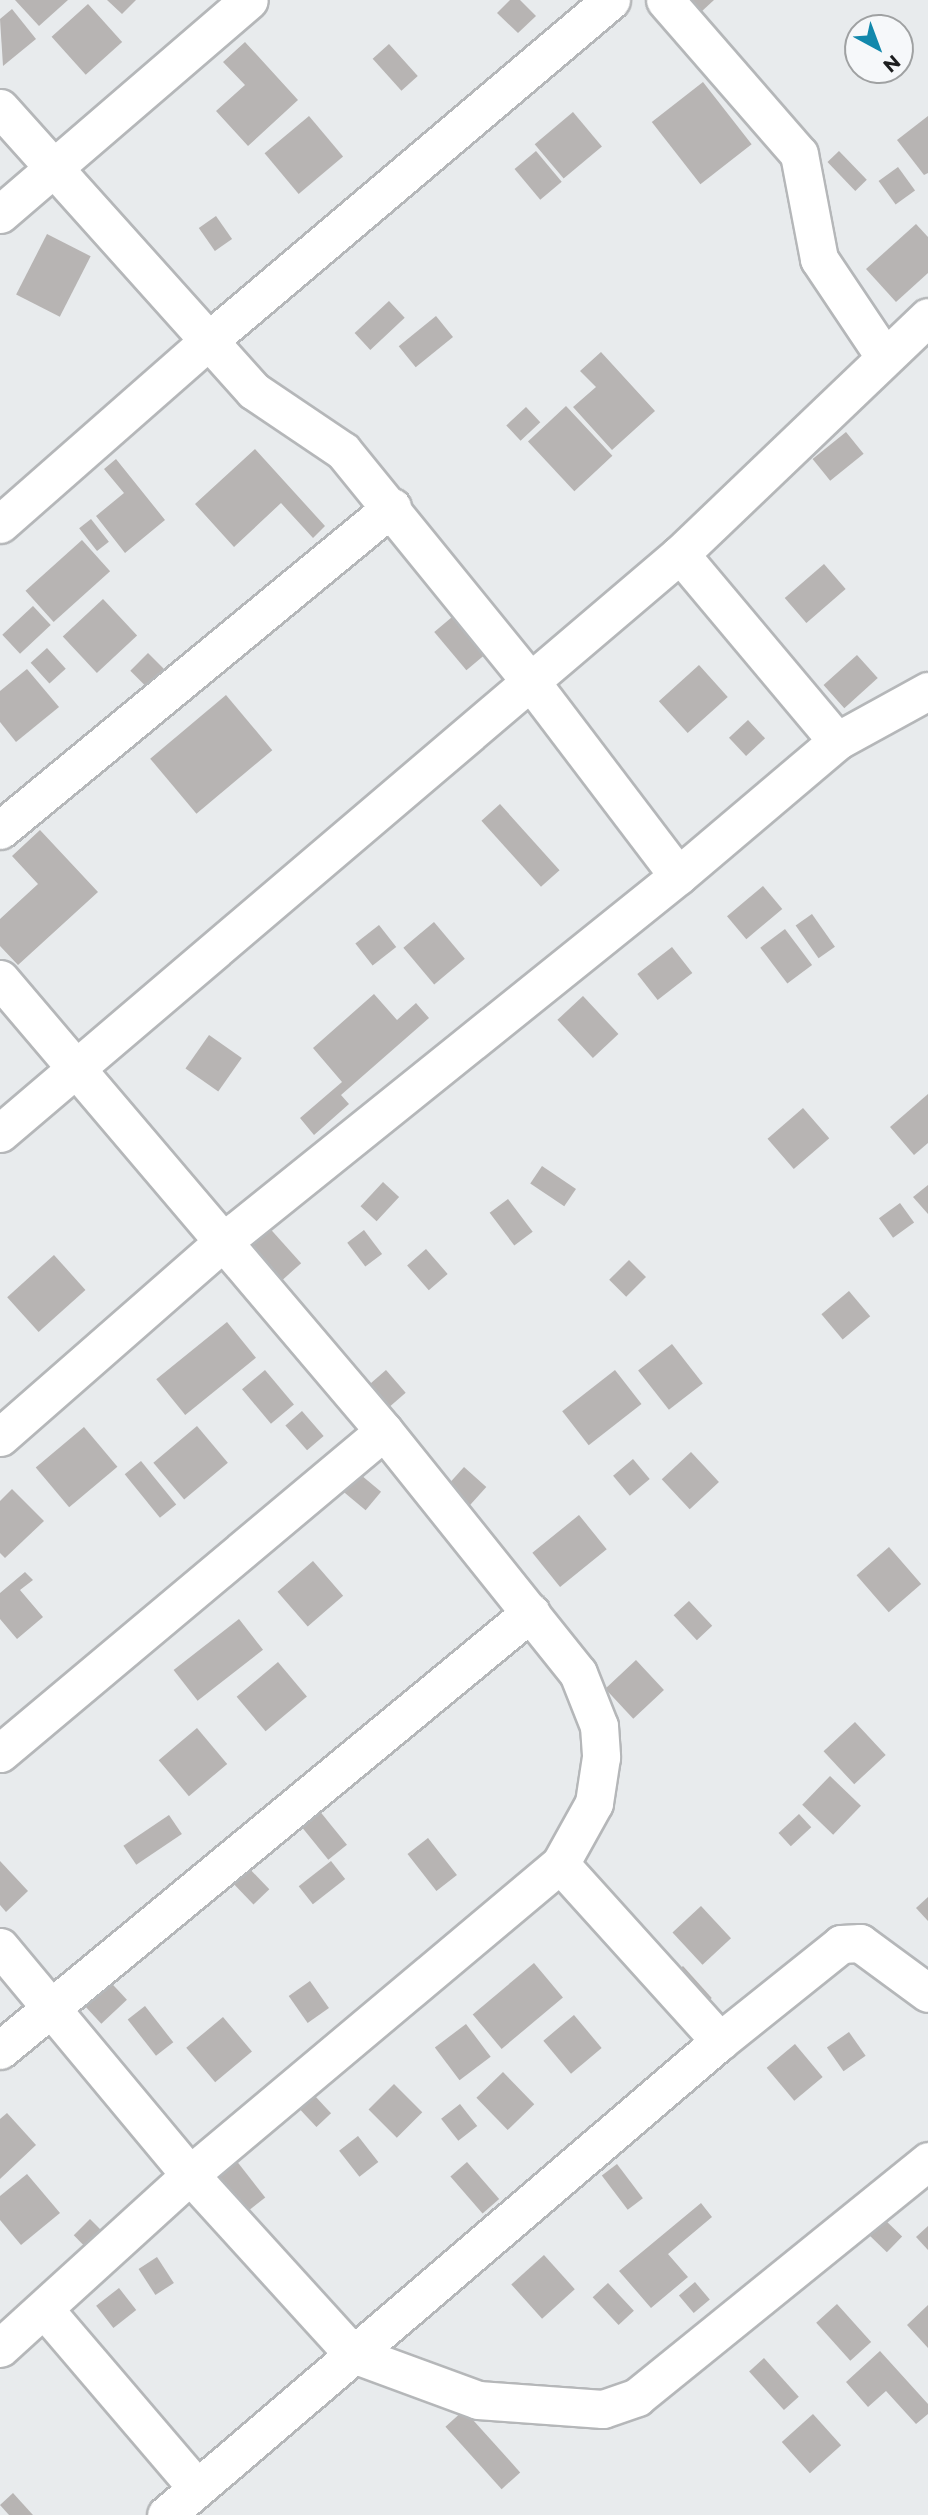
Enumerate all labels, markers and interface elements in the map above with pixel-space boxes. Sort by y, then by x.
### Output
north arrow [844,14,914,84]
text: N [878,50,905,77]

